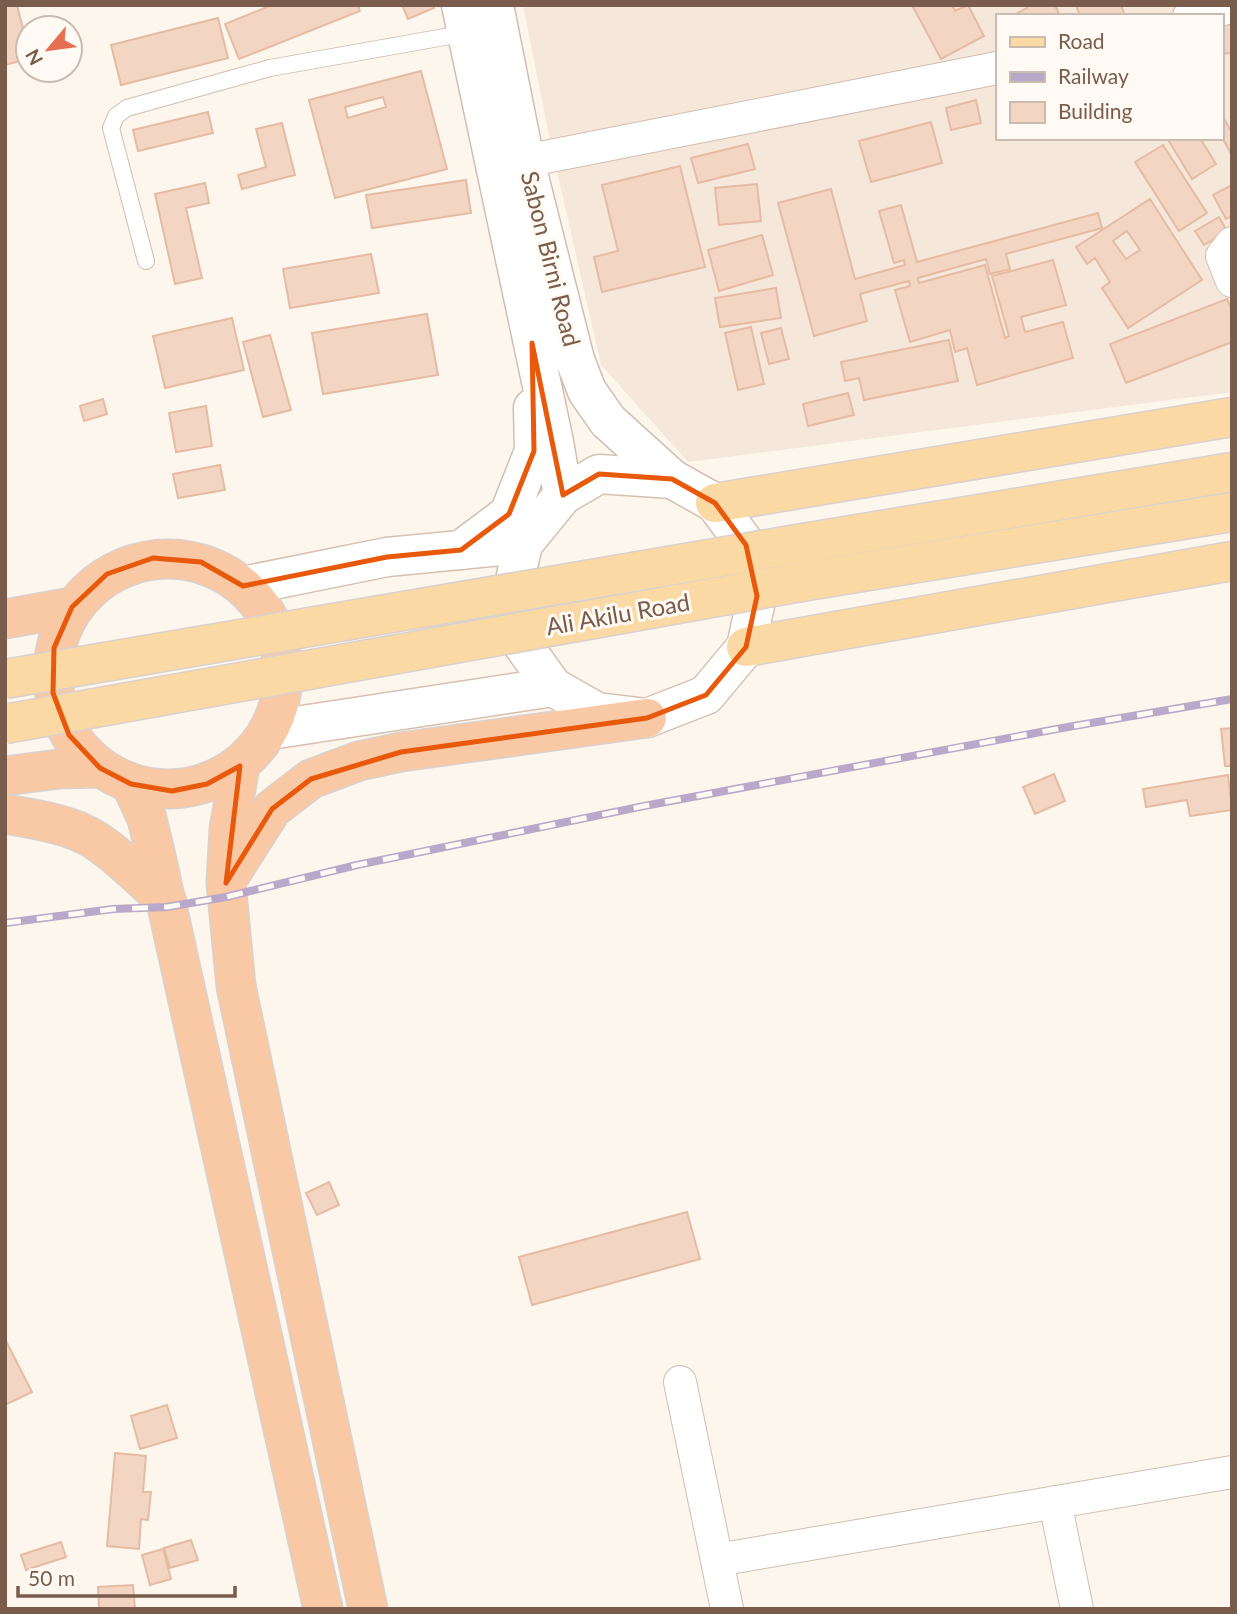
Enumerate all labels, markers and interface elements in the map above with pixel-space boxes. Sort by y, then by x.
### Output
north arrow [14,14,84,84]
legend [996,14,1223,140]
text: Road [1058,28,1105,53]
text: N [20,46,47,69]
text: Railway [1058,63,1129,88]
text: Building [1058,98,1133,123]
street label: Sabon Birni Road [516,168,587,349]
street label: Ali Akilu Road [544,587,692,640]
scale bar [18,1554,234,1598]
text: 50 m [28,1565,75,1590]

